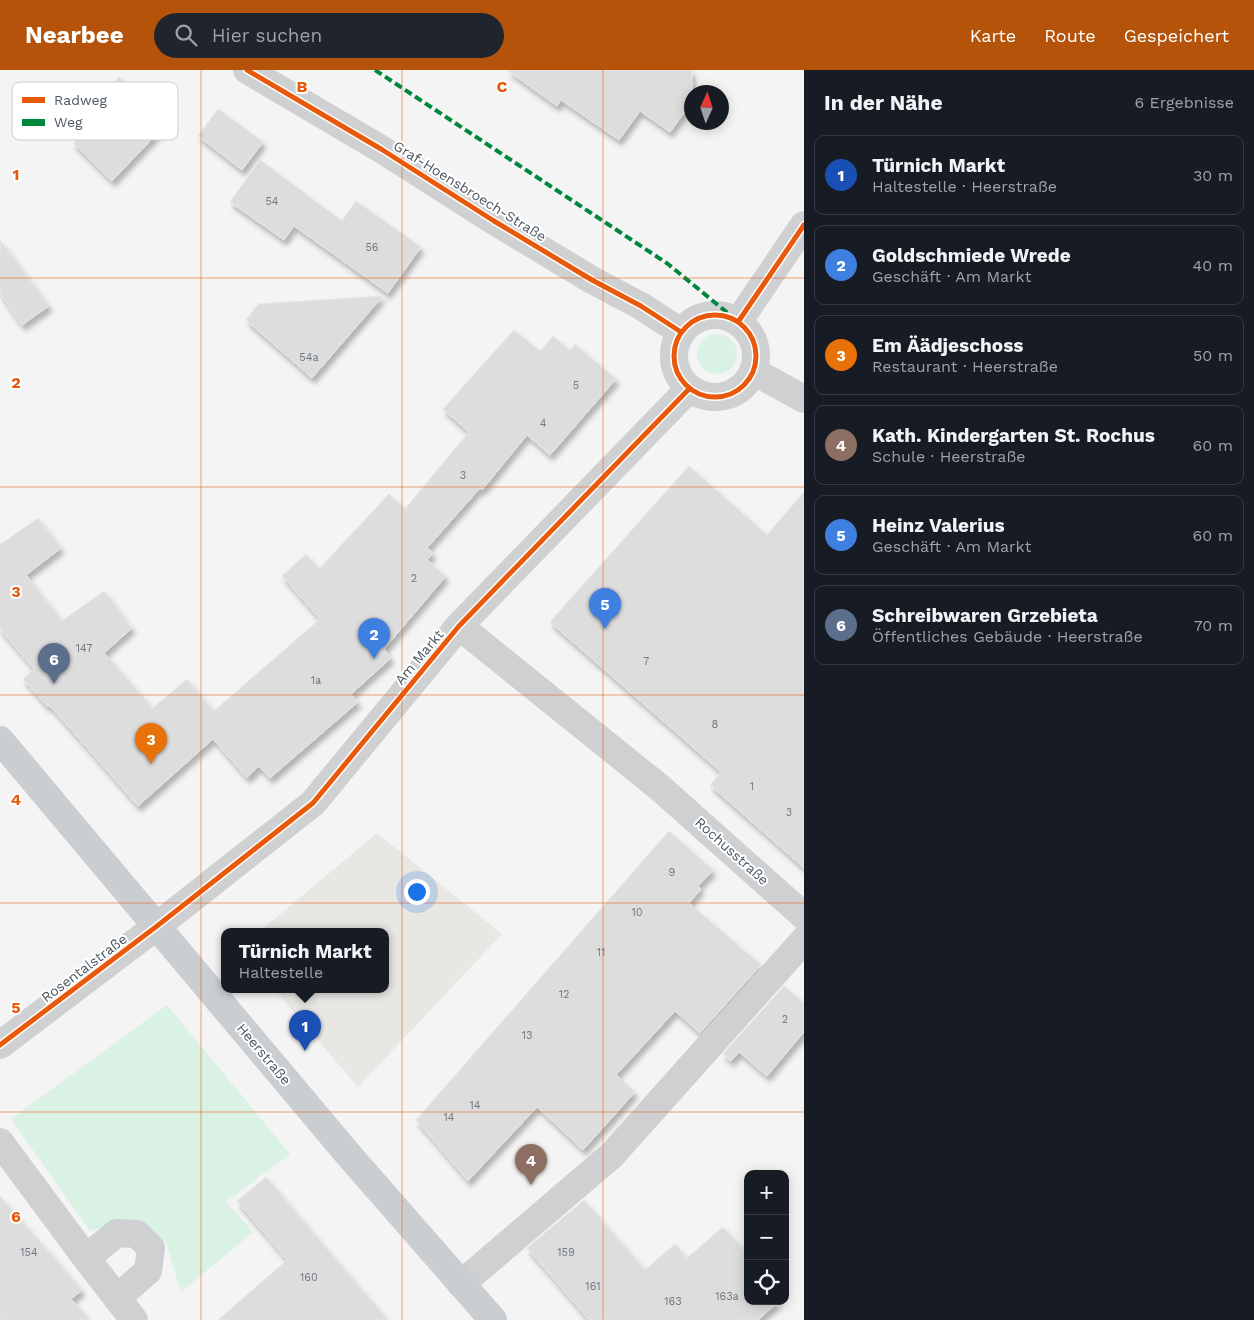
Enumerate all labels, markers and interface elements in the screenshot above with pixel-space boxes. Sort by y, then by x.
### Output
search box [154,13,504,58]
text: Nearbee [25,21,124,49]
icon: search [172,21,200,49]
text: Hier suchen [212,24,322,47]
text: Karte [970,25,1016,46]
text: Route [1044,25,1096,46]
text: Gespeichert [1124,25,1229,46]
text: B [297,77,308,96]
text: C [497,77,508,96]
legend [12,82,178,140]
north arrow [684,85,729,130]
text: In der Nähe [824,90,943,115]
text: Radweg [54,92,108,108]
text: 6 Ergebnisse [1134,93,1234,112]
text: Weg [54,114,83,130]
street label: Graf-Hoensbroech-Straße [391,137,549,245]
text: Türnich Markt [872,154,1005,177]
text: 1 [13,165,19,184]
text: 1 [838,166,844,185]
text: 30 m [1193,166,1233,185]
text: Haltestelle · Heerstraße [872,177,1057,196]
house number: 54 [265,195,279,208]
house number: 56 [365,241,379,254]
text: Goldschmiede Wrede [872,244,1071,267]
text: 2 [836,256,846,275]
text: 40 m [1193,256,1233,275]
text: Geschäft · Am Markt [872,267,1031,286]
text: Em Äädjeschoss [872,334,1023,357]
text: 3 [836,346,846,365]
text: 50 m [1193,346,1233,365]
house number: 54a [299,351,319,364]
text: Restaurant · Heerstraße [872,357,1058,376]
text: 2 [11,373,21,392]
house number: 5 [573,379,579,392]
house number: 4 [540,417,547,430]
text: Kath. Kindergarten St. Rochus [872,424,1155,447]
text: 4 [836,436,846,455]
text: 60 m [1193,436,1233,455]
text: Schule · Heerstraße [872,447,1026,466]
house number: 3 [460,469,466,482]
text: Heinz Valerius [872,514,1005,537]
text: 5 [836,526,846,545]
text: 60 m [1193,526,1233,545]
text: Geschäft · Am Markt [872,537,1031,556]
house number: 2 [411,572,417,585]
text: 3 [11,582,21,601]
pin: 5 [589,588,621,629]
text: Schreibwaren Grzebieta [872,604,1098,627]
text: 6 [836,616,846,635]
text: 70 m [1194,616,1233,635]
pin: 2 [358,618,390,659]
street label: Am Markt [391,626,447,688]
text: Öffentliches Gebäude · Heerstraße [872,627,1143,646]
house number: 147 [76,642,92,655]
pin: 6 [38,643,70,684]
house number: 7 [643,655,649,668]
house number: 1a [311,674,321,687]
house number: 8 [712,718,719,731]
pin: 3 [135,723,167,764]
house number: 1 [750,780,754,793]
text: 4 [11,790,21,809]
house number: 3 [786,806,792,819]
street label: Rochusstraße [692,814,772,888]
house number: 9 [669,866,676,879]
your location [404,879,430,905]
house number: 10 [631,906,643,919]
popup [221,928,389,993]
street label: Rosentalstraße [38,931,130,1005]
text: Türnich Markt [239,940,372,963]
house number: 11 [597,946,605,959]
text: Haltestelle [239,963,323,982]
house number: 12 [559,988,569,1001]
text: 5 [11,998,21,1017]
pin: 1 [289,1010,321,1051]
house number: 2 [782,1013,788,1026]
street label: Heerstraße [234,1020,294,1088]
house number: 13 [522,1029,532,1042]
house number: 14 [469,1099,481,1112]
house number: 14 [443,1111,455,1124]
pin: 4 [515,1144,547,1185]
map controls [744,1170,789,1305]
button: + [744,1170,789,1215]
text: 6 [11,1207,21,1226]
button: − [744,1215,789,1260]
house number: 154 [20,1246,38,1259]
house number: 159 [557,1246,575,1259]
button: locate [744,1260,789,1305]
house number: 160 [300,1271,318,1284]
house number: 161 [585,1280,601,1293]
house number: 163a [715,1290,739,1303]
house number: 163 [664,1295,682,1308]

